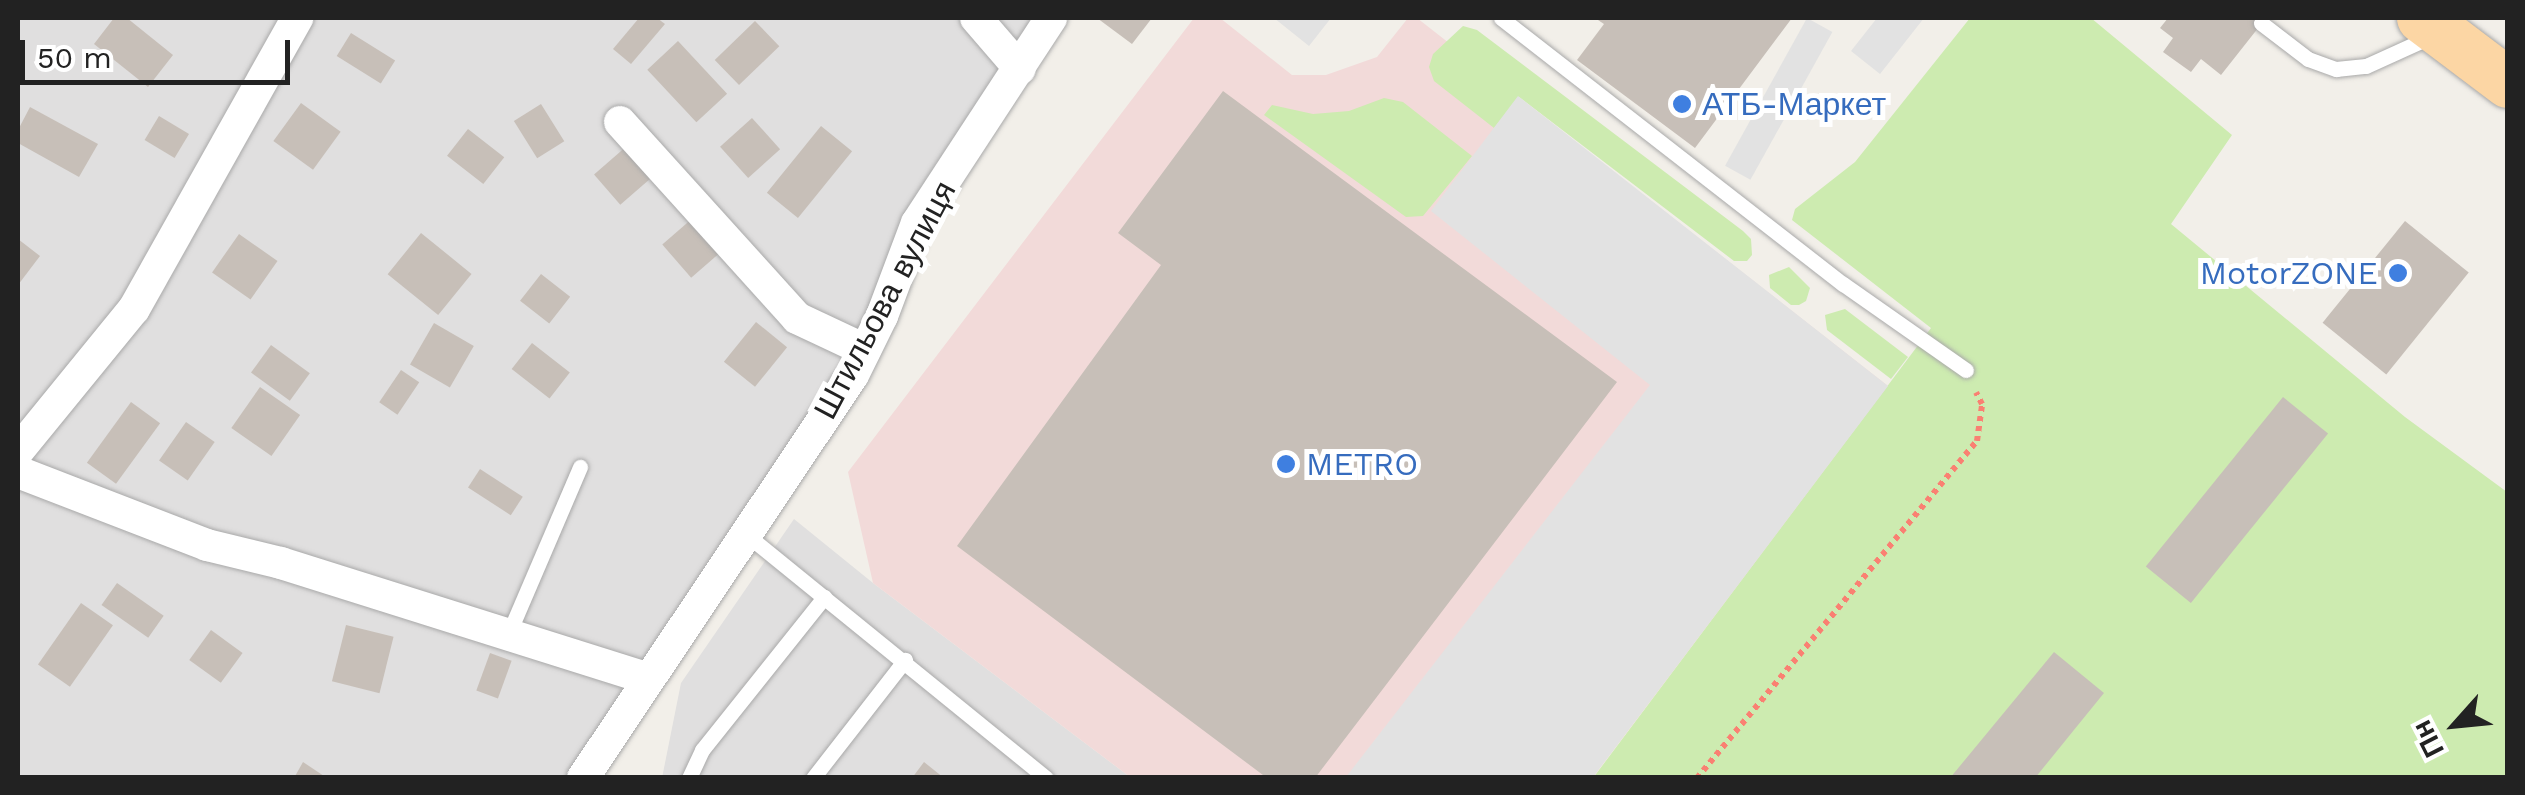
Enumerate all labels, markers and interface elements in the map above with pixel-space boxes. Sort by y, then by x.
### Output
scale bar [25,20,295,82]
text: 50 m [37,40,112,75]
place label: АТБ-Маркет [1702,85,1886,123]
marker: АТБ-Маркет [1671,93,1693,115]
street label: Штильова вулиця [806,174,964,426]
place label: MotorZONE [2200,254,2378,292]
marker: MotorZONE [2387,262,2409,284]
place label: METRO [1306,445,1418,483]
marker: METRO [1275,453,1297,475]
north arrow [2405,675,2505,775]
text: Пн [2405,715,2451,763]

